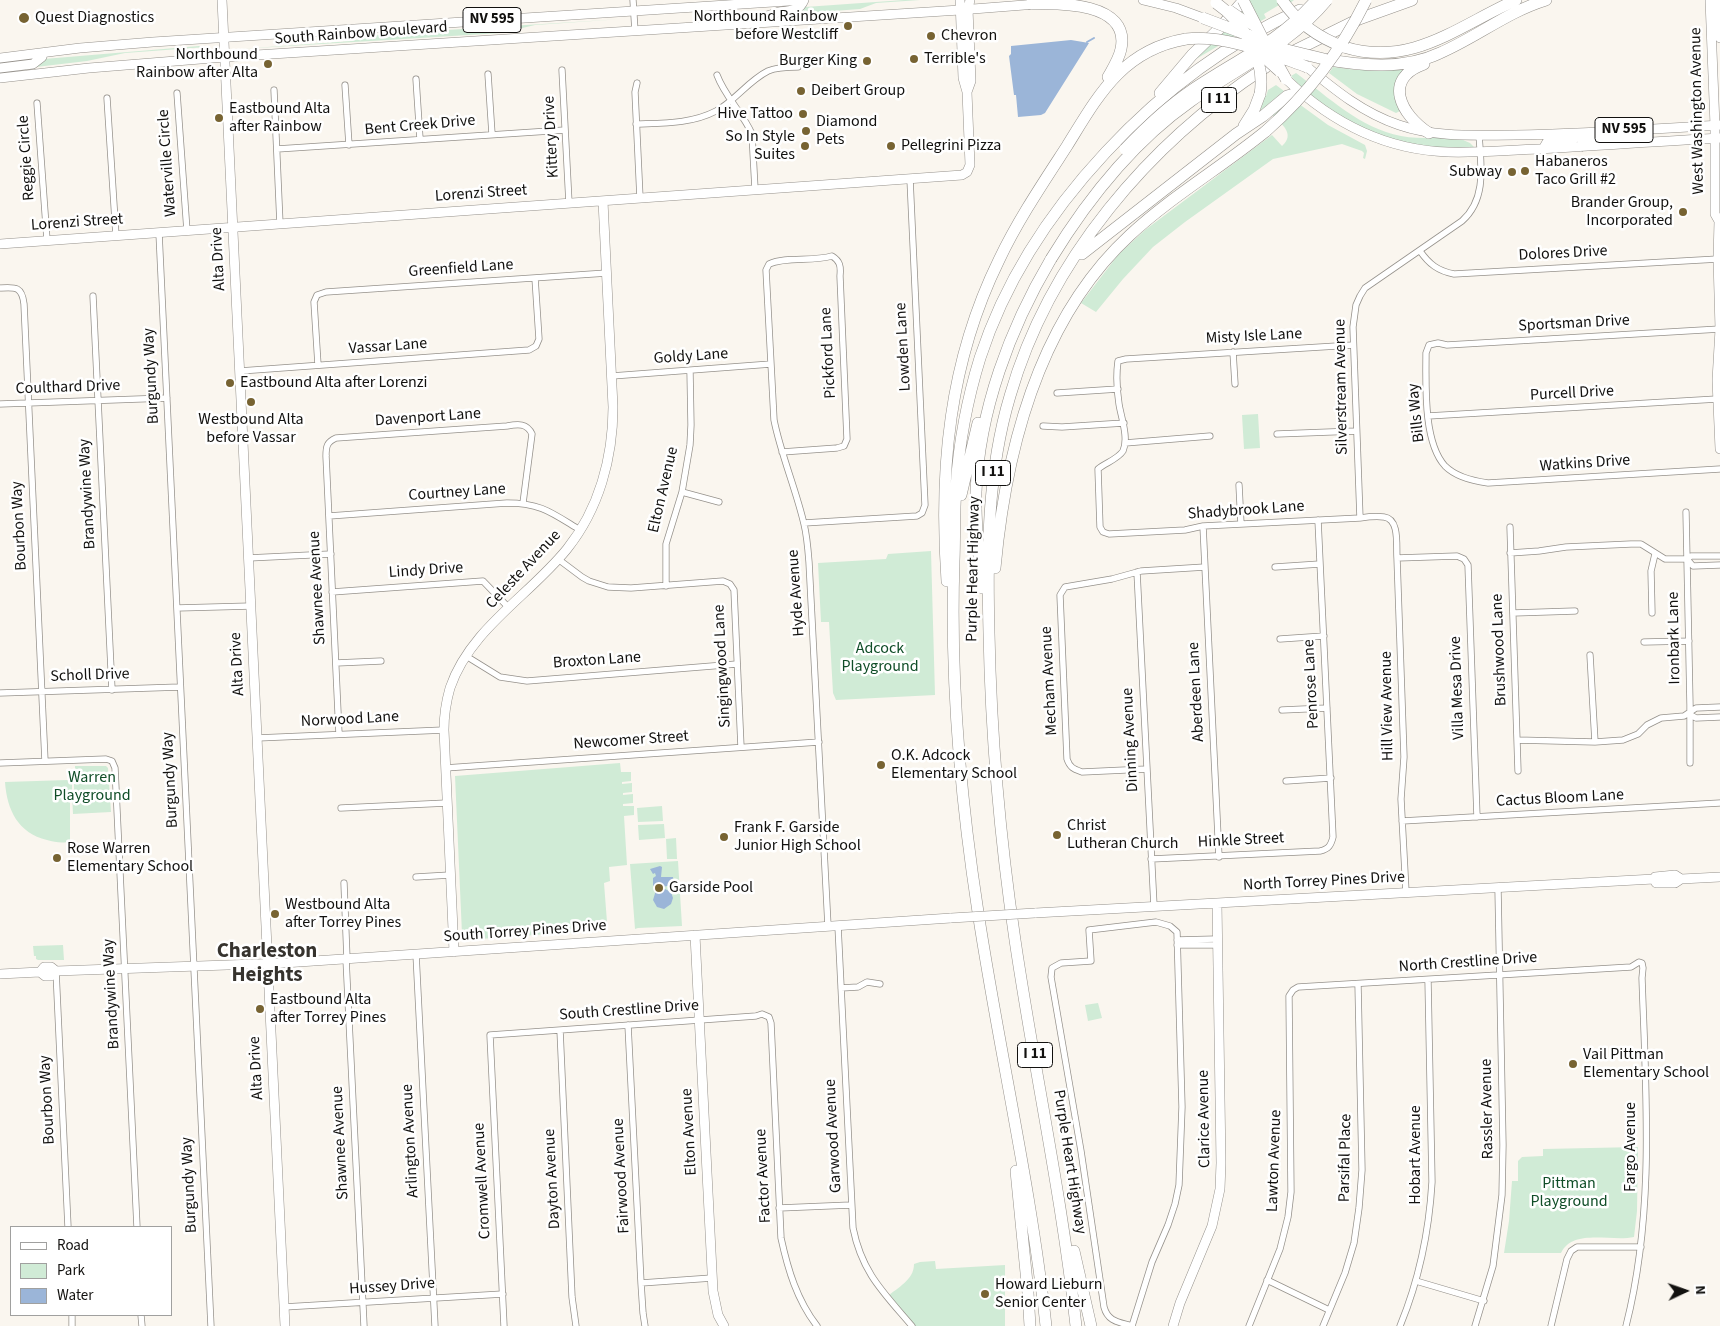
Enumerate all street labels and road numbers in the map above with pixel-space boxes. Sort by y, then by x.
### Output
road number: NV 595 [463,8,521,32]
street label: South Rainbow Boulevard [274,18,448,50]
street label: West Washington Avenue [1687,27,1709,195]
road number: I 11 [1202,88,1236,112]
street label: Kittery Drive [540,95,564,179]
street label: Waterville Circle [155,109,181,217]
street label: Bent Creek Drive [364,112,476,140]
street label: Reggie Circle [14,115,40,201]
road number: NV 595 [1595,118,1653,142]
street label: Lorenzi Street [434,181,528,207]
street label: Lorenzi Street [30,210,124,236]
street label: Alta Drive [208,227,230,291]
street label: Dolores Drive [1518,242,1608,266]
street label: Greenfield Lane [408,256,514,282]
street label: Lowden Lane [892,302,916,392]
street label: Pickford Lane [817,307,841,399]
street label: Sportsman Drive [1518,311,1630,337]
street label: Silverstream Avenue [1331,319,1353,455]
street label: Misty Isle Lane [1205,325,1303,349]
street label: Burgundy Way [140,327,164,425]
street label: Vassar Lane [348,335,428,359]
street label: Goldy Lane [653,345,729,369]
street label: Coulthard Drive [15,377,121,399]
street label: Purcell Drive [1530,382,1614,406]
street label: Bills Way [1404,383,1430,443]
street label: Davenport Lane [374,405,482,431]
street label: Brandywine Way [76,438,100,550]
street label: Elton Avenue [645,445,683,535]
street label: Watkins Drive [1539,451,1631,477]
road number: I 11 [976,460,1010,486]
street label: Courtney Lane [408,480,506,506]
street label: Bourbon Way [8,481,32,571]
street label: Purple Heart Highway [963,496,985,642]
street label: Shadybrook Lane [1187,497,1305,525]
street label: Celeste Avenue [483,526,565,614]
street label: Shawnee Avenue [305,531,331,645]
street label: Hyde Avenue [784,549,810,637]
street label: Lindy Drive [388,559,464,583]
street label: Ironbark Lane [1665,591,1685,685]
street label: Brushwood Lane [1488,593,1512,707]
street label: Singingwood Lane [710,604,736,728]
street label: Mecham Avenue [1038,626,1062,736]
street label: Alta Drive [227,632,249,696]
street label: Villa Mesa Drive [1447,636,1469,740]
street label: Penrose Lane [1300,639,1324,729]
street label: Aberdeen Lane [1185,642,1209,742]
street label: Broxton Lane [552,648,642,674]
street label: Hill View Avenue [1377,651,1399,761]
street label: Scholl Drive [50,665,130,687]
street label: Dinning Avenue [1119,687,1143,793]
street label: Norwood Lane [300,708,400,732]
street label: Newcomer Street [573,727,689,755]
street label: Burgundy Way [159,731,183,829]
street label: Cactus Bloom Lane [1495,786,1625,812]
street label: Hinkle Street [1197,829,1285,853]
street label: North Torrey Pines Drive [1243,868,1405,896]
street label: South Torrey Pines Drive [443,917,607,947]
street label: Brandywine Way [100,938,124,1050]
street label: North Crestline Drive [1398,949,1538,977]
street label: South Crestline Drive [558,997,700,1025]
street label: Alta Drive [246,1036,268,1100]
road number: I 11 [1018,1042,1052,1068]
street label: Bourbon Way [36,1055,60,1145]
street label: Rassler Avenue [1478,1059,1498,1159]
street label: Clarice Avenue [1195,1070,1215,1168]
street label: Garwood Avenue [821,1079,847,1193]
street label: Arlington Avenue [398,1083,424,1199]
street label: Shawnee Avenue [328,1086,354,1200]
street label: Elton Avenue [678,1088,702,1176]
street label: Purple Heart Highway [1048,1088,1090,1236]
street label: Fargo Avenue [1621,1102,1641,1192]
street label: Hobart Avenue [1406,1105,1426,1205]
street label: Lawton Avenue [1264,1109,1286,1213]
street label: Parsifal Place [1336,1114,1356,1202]
street label: Fairwood Avenue [609,1118,635,1234]
street label: Cromwell Avenue [470,1122,496,1240]
street label: Dayton Avenue [541,1128,565,1230]
street label: Factor Avenue [752,1128,776,1224]
street label: Burgundy Way [178,1136,202,1234]
street label: Hussey Drive [348,1274,436,1300]

